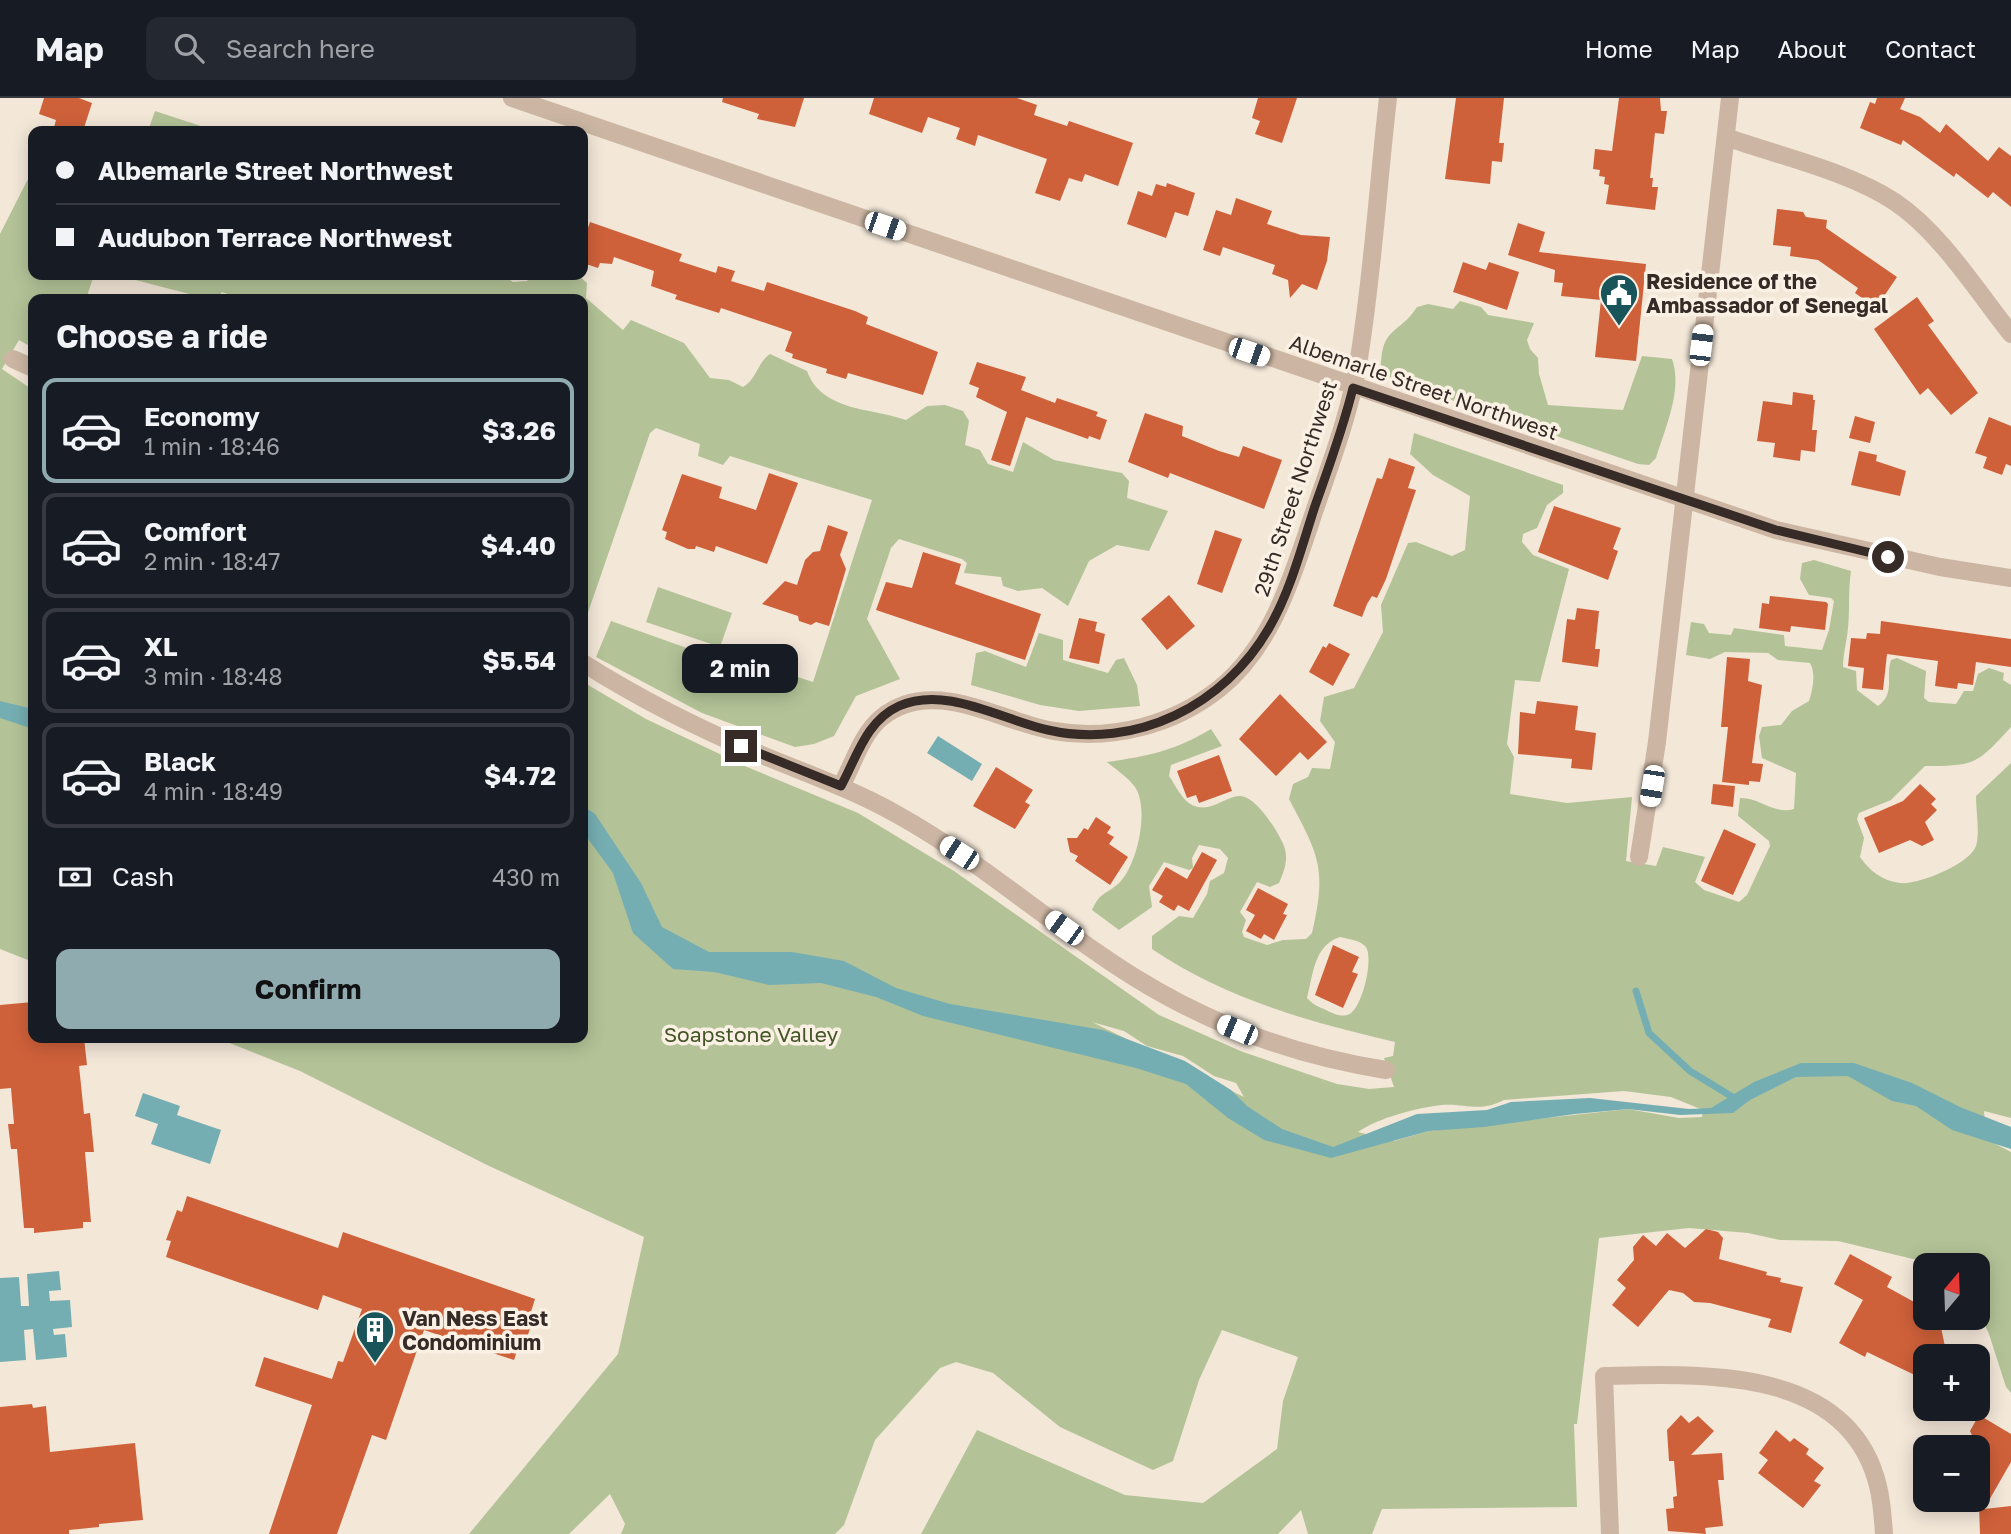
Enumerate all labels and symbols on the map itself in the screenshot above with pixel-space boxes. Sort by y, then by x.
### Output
car [862,209,909,243]
place label: Residence of the Ambassador of Senegal [1646,268,1888,318]
public building icon: Residence of the Ambassador of Senegal [1598,272,1640,327]
car [1689,323,1714,367]
street label: Albemarle Street Northwest [1286,329,1562,445]
car [1226,335,1273,369]
street label: 29th Street Northwest [1248,377,1342,599]
route start [1872,541,1904,573]
callout: 2 min [683,644,799,694]
route end [725,730,757,762]
car [1639,764,1666,808]
car [936,833,983,873]
car [1041,907,1088,949]
car [1214,1012,1261,1048]
park label: Soapstone Valley [664,1021,839,1047]
north arrow [1913,1253,1990,1330]
place label: Van Ness East Condominium [402,1305,548,1355]
building icon: Van Ness East Condominium [354,1309,396,1364]

